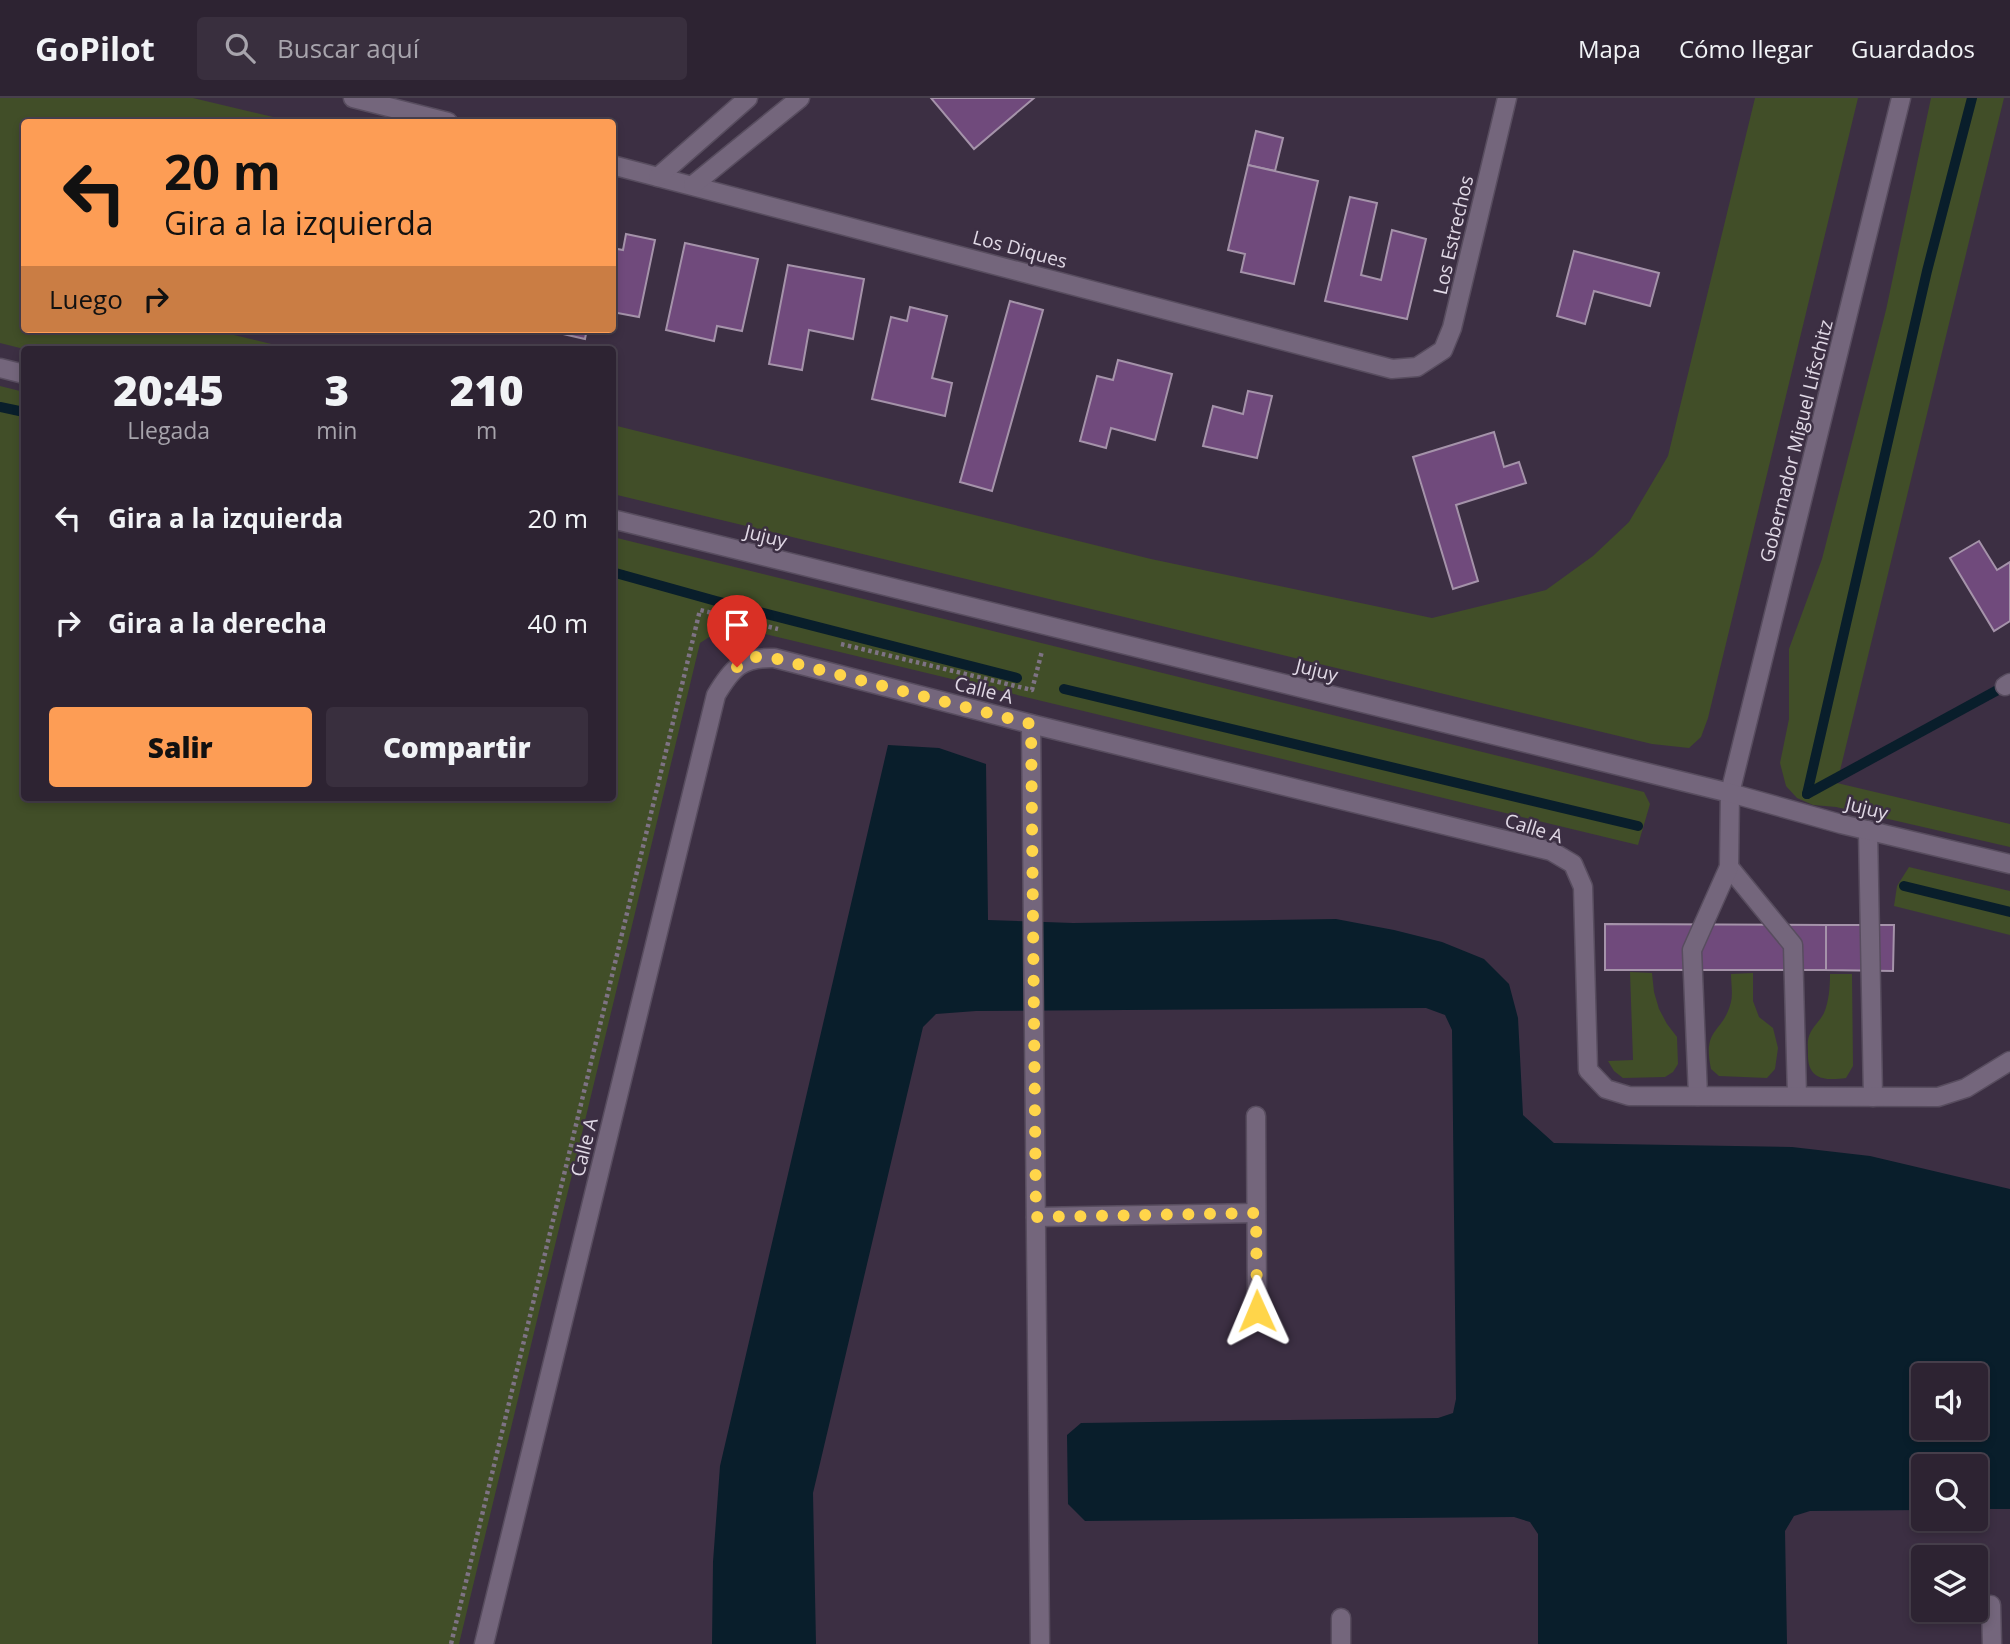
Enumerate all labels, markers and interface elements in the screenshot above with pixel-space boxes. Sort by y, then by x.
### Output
search box [197,17,687,80]
text: GoPilot [35,26,155,71]
icon: search [221,29,259,67]
text: Buscar aquí [277,30,419,66]
text: Mapa [1578,32,1641,65]
text: Cómo llegar [1679,32,1813,65]
text: Guardados [1851,32,1975,65]
text: 20 m [164,138,281,204]
icon: left [49,147,140,238]
street label: Los Estrechos [1427,173,1479,297]
text: Gira a la izquierda [164,201,434,244]
street label: Los Diques [970,224,1070,274]
icon: right [137,280,175,318]
text: Luego [49,281,123,317]
street label: Gobernador Miguel Lifschitz [1753,317,1839,565]
text: 20:45 [113,361,224,418]
text: 3 [325,361,349,418]
text: 210 [450,361,524,418]
text: Llegada [127,414,210,446]
text: min [316,414,357,446]
text: m [476,414,497,446]
icon: left [49,499,87,537]
text: Gira a la izquierda [108,500,343,536]
text: 20 m [527,500,588,536]
street label: Jujuy [740,518,790,554]
pin [707,595,767,667]
icon: right [49,604,87,642]
text: Gira a la derecha [108,605,327,641]
text: 40 m [527,605,588,641]
icon: arrive [718,606,756,644]
street label: Jujuy [1291,652,1341,688]
street label: Calle A [952,670,1016,710]
button: Salir [49,707,312,787]
button: Compartir [326,707,588,787]
street label: Jujuy [1841,790,1891,826]
street label: Calle A [1502,807,1566,849]
street label: Calle A [564,1115,604,1179]
position arrow [1220,1274,1294,1348]
map controls [1911,1363,1988,1622]
button: sound [1911,1363,1988,1440]
button: search [1911,1454,1988,1531]
button: layers [1911,1545,1988,1622]

